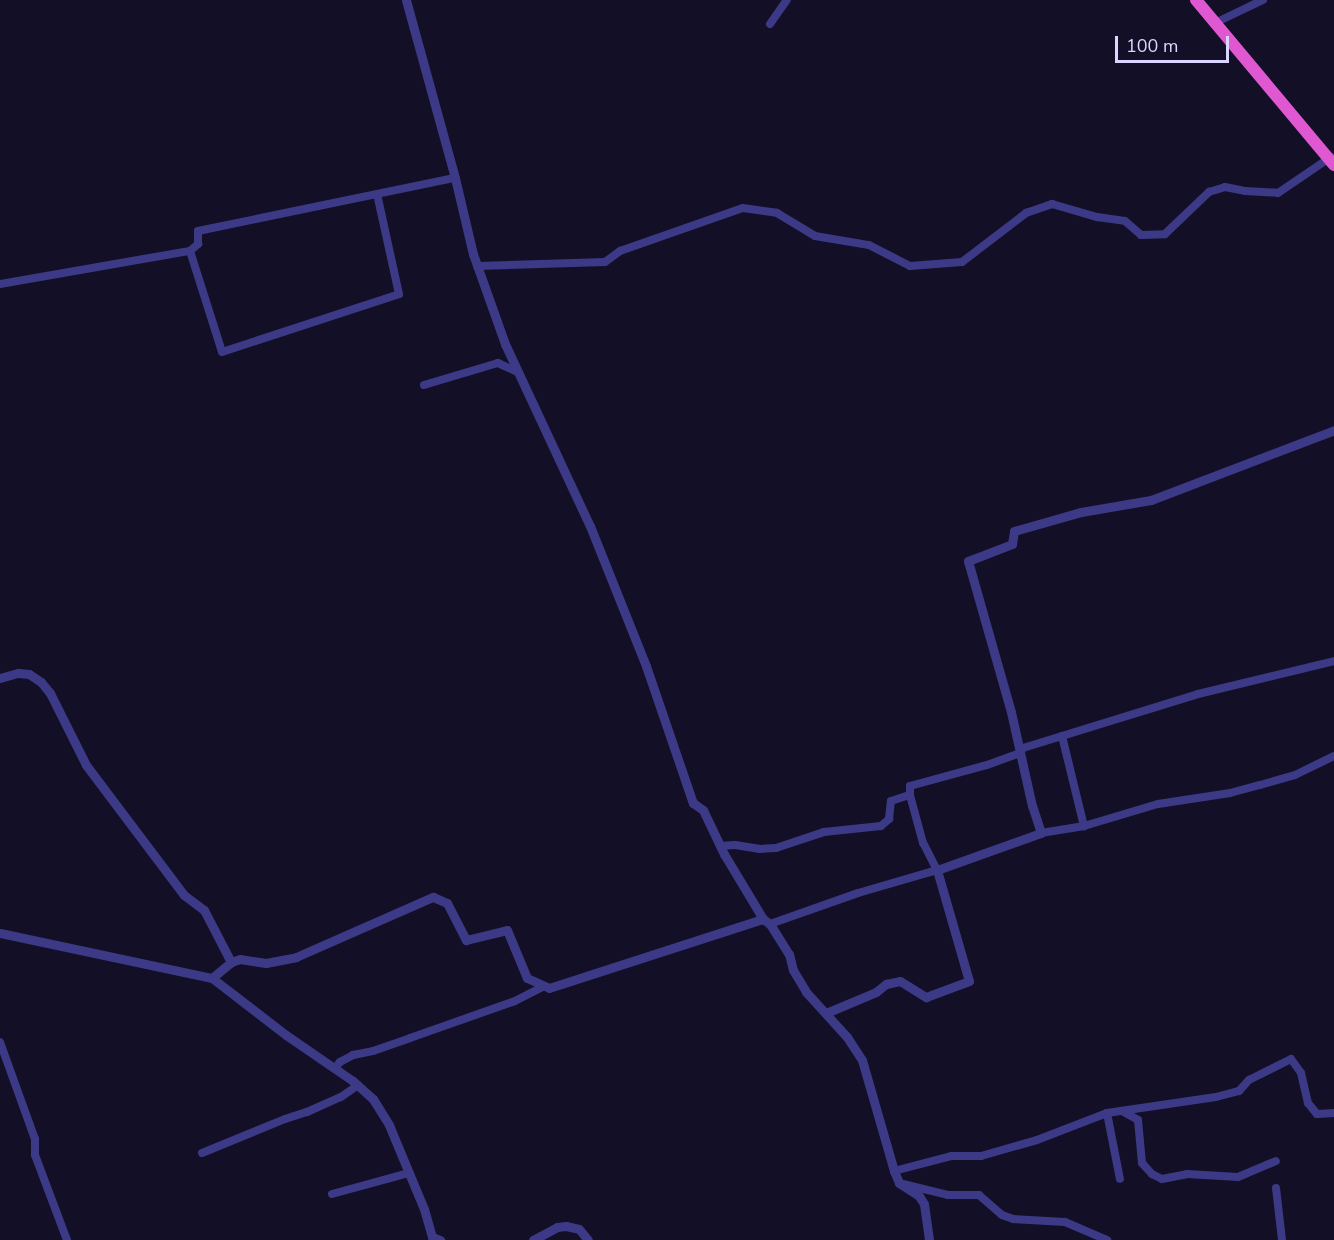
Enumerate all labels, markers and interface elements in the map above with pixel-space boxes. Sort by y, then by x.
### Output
scale bar [1118,24,1232,62]
text: 100 m [1126,34,1178,58]

